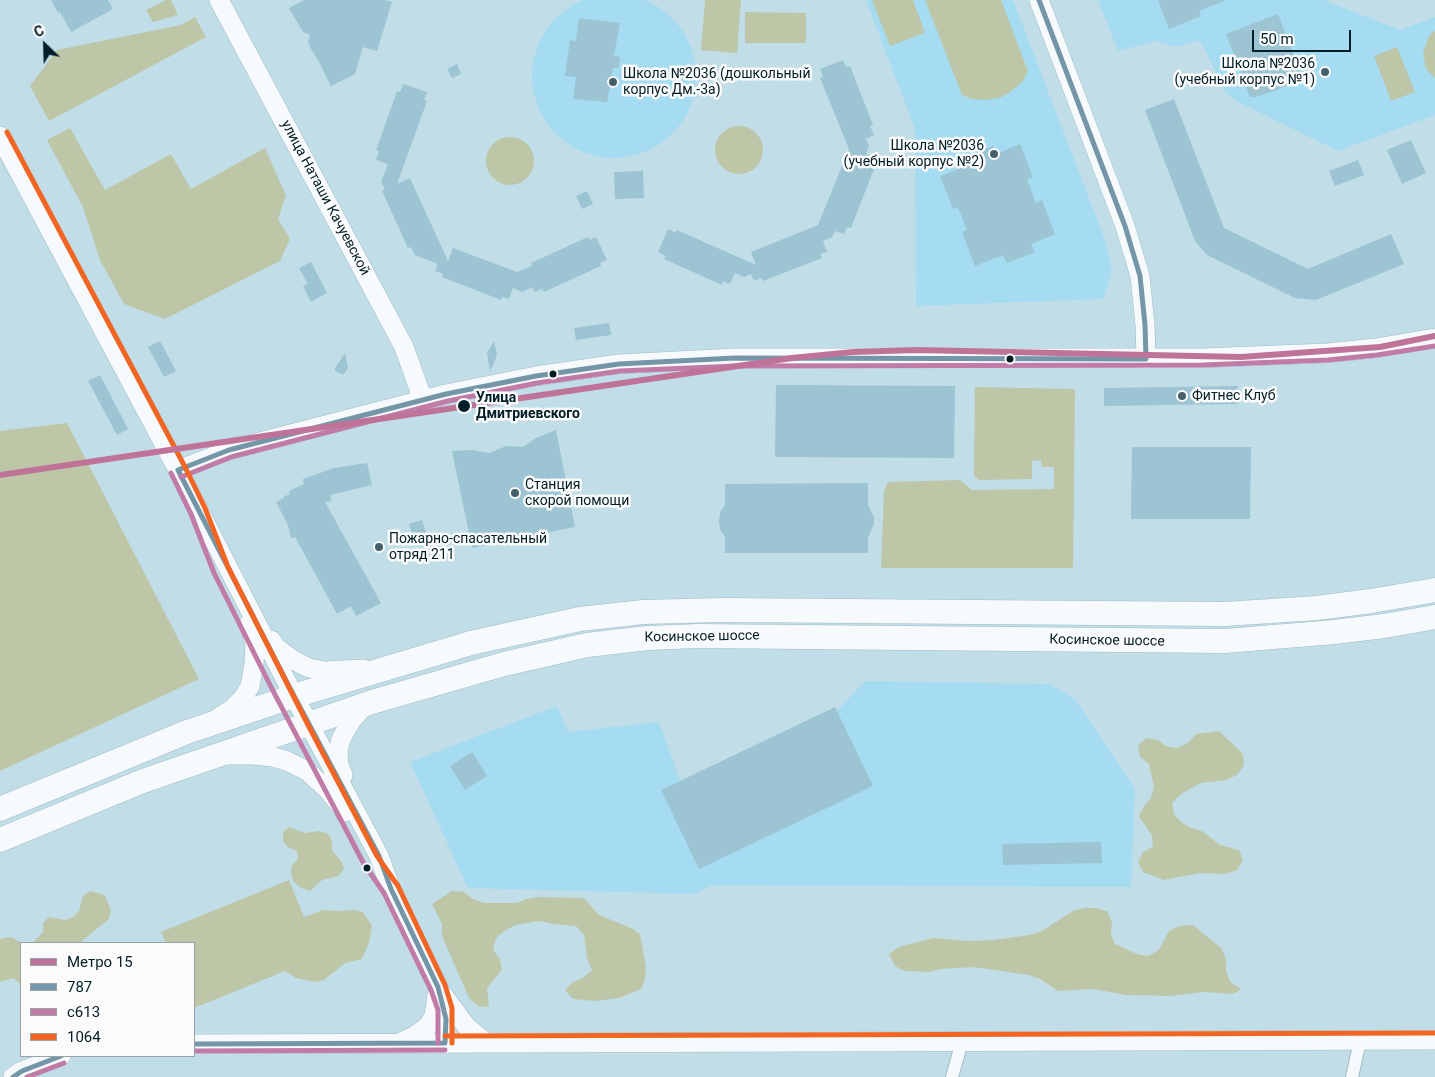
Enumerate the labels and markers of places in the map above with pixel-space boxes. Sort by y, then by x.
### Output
place label: Школа №2036 (учебный корпус №1) [1175,56,1315,88]
place label: Школа №2036 (дошкольный корпус Дм.-3а) [623,66,811,98]
marker: Школа №2036 (учебный корпус №1) [1319,66,1331,78]
marker: Школа №2036 (дошкольный корпус Дм.-3а) [607,76,619,88]
place label: Школа №2036 (учебный корпус №2) [844,138,984,170]
marker: Школа №2036 (учебный корпус №2) [988,148,1000,160]
unlabelled marker [1005,354,1015,364]
unlabelled marker [548,369,558,379]
place label: Фитнес Клуб [1192,388,1275,404]
place label: Улица Дмитриевского [476,390,580,422]
marker: Фитнес Клуб [1176,390,1188,402]
marker: Улица Дмитриевского [456,398,472,414]
place label: Станция скорой помощи [525,477,629,510]
marker: Станция скорой помощи [509,487,521,499]
place label: Пожарно-спасательный отряд 211 [389,531,547,564]
marker: Пожарно-спасательный отряд 211 [373,541,385,553]
unlabelled marker [362,863,372,873]

